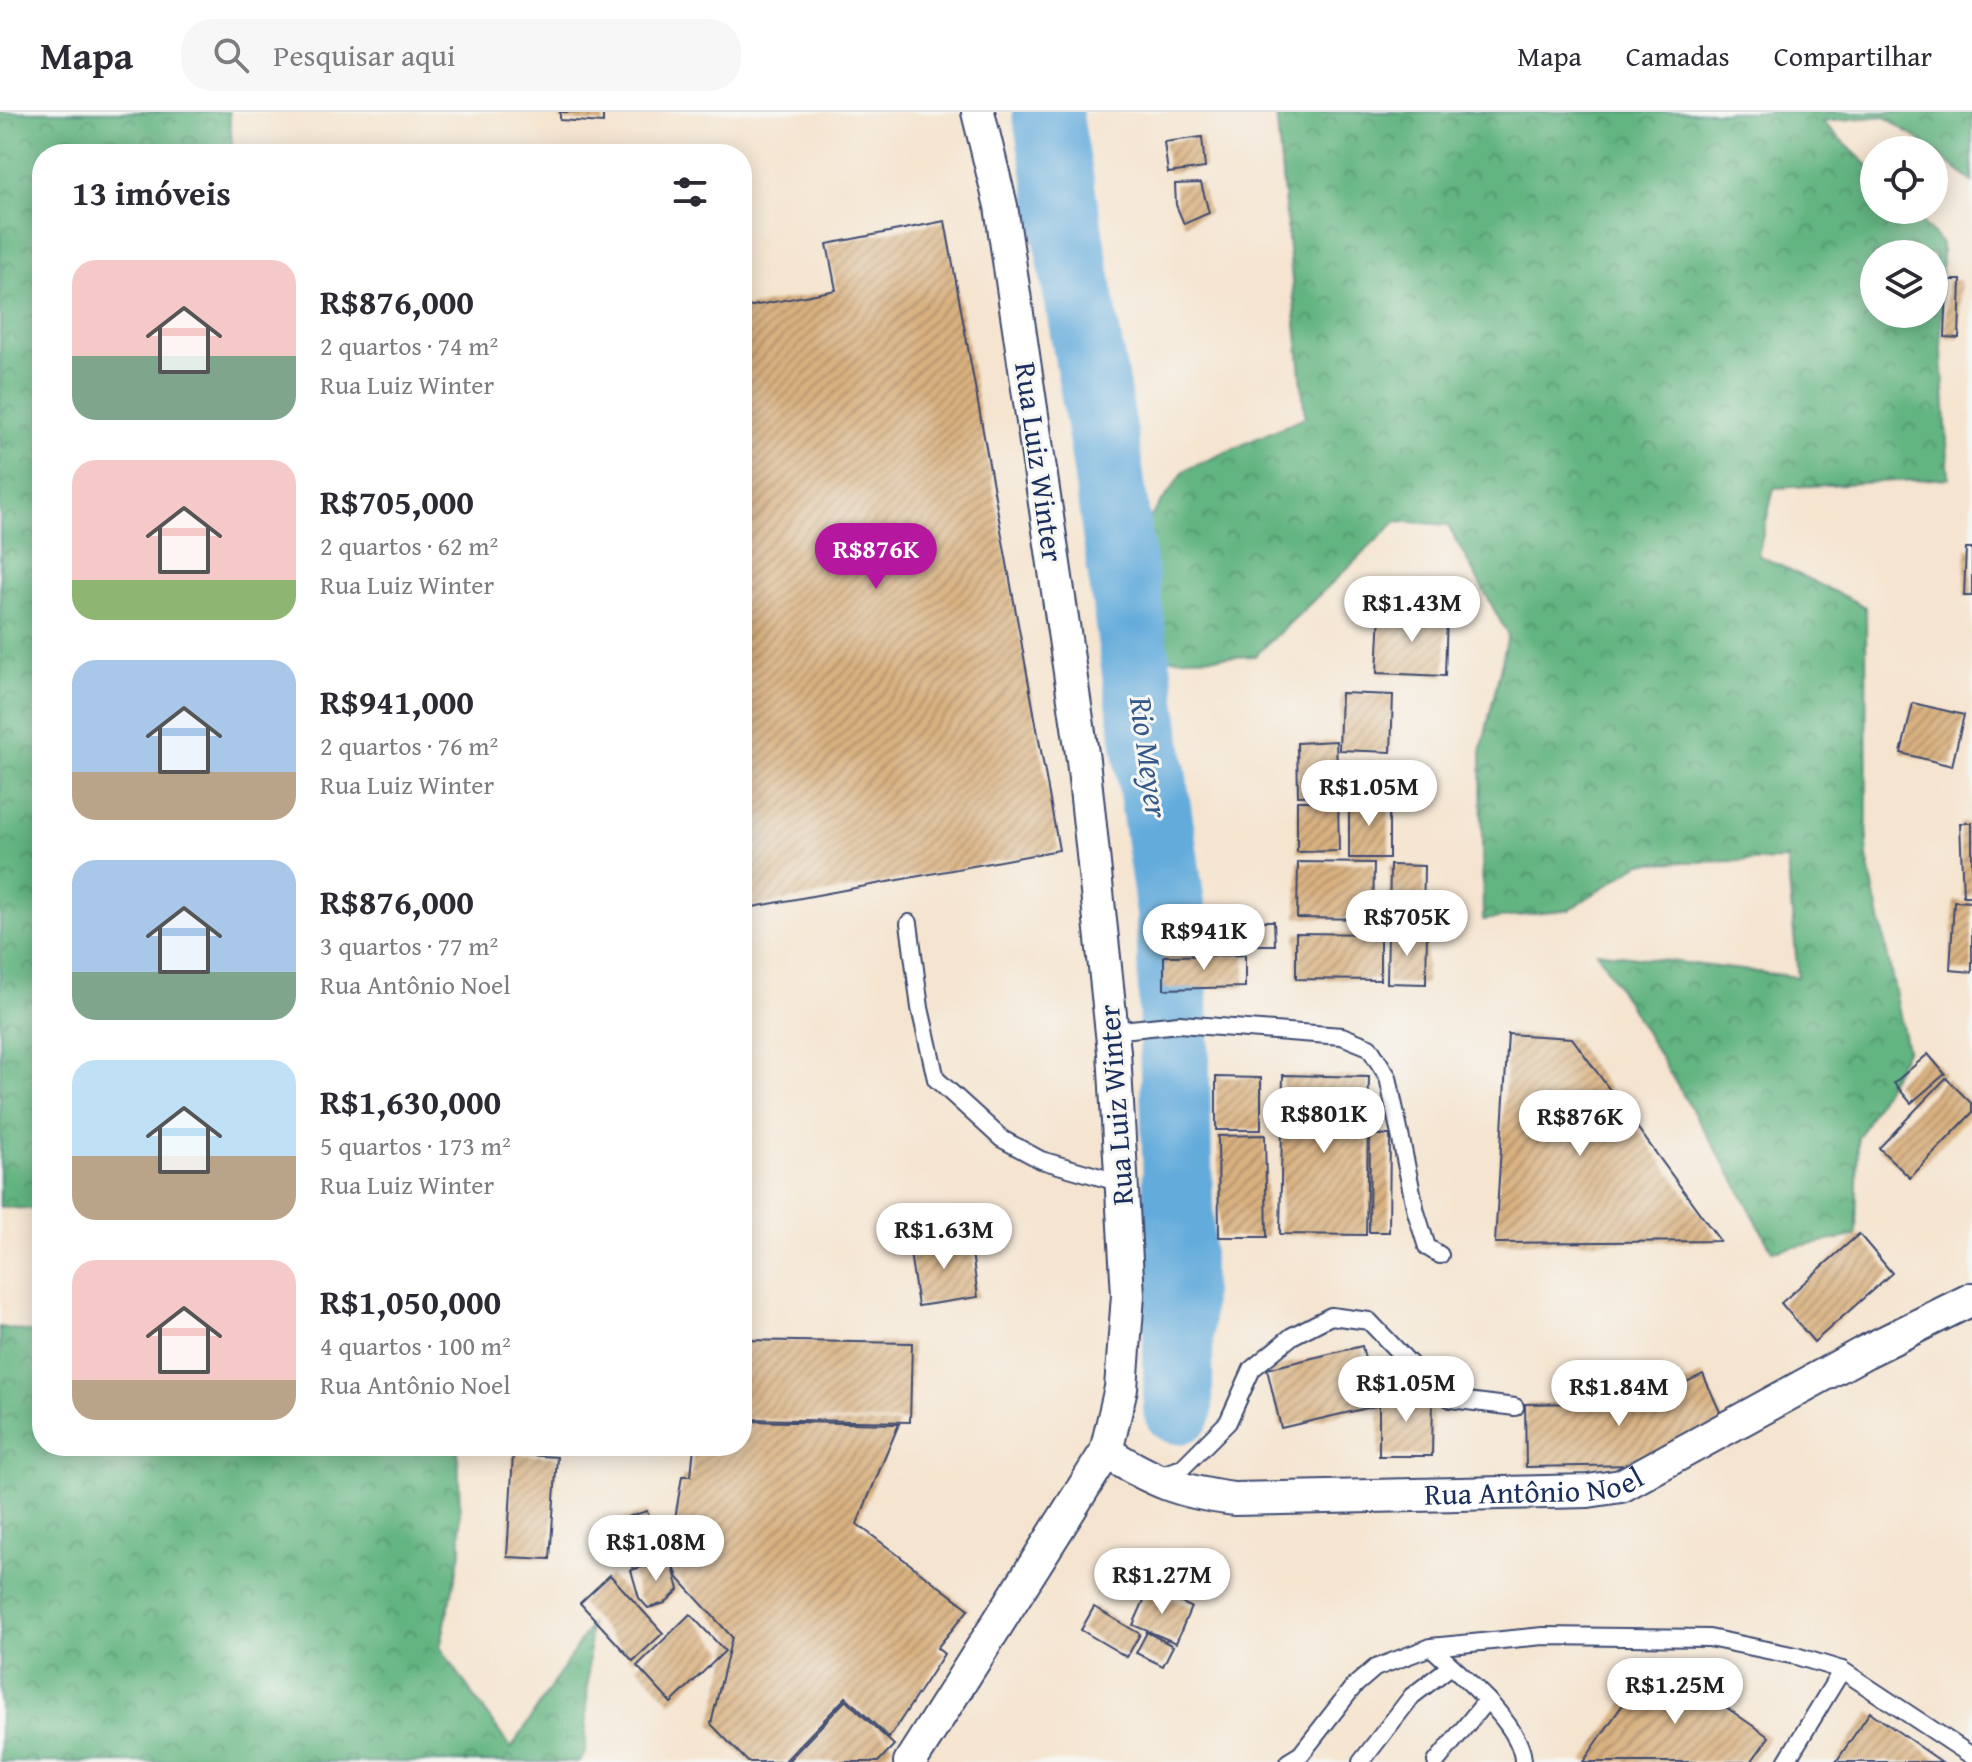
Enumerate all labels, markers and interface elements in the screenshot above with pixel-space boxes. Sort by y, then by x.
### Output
search box [181,19,741,91]
text: Mapa [40,27,133,83]
icon: search [209,33,253,77]
text: Pesquisar aqui [273,33,456,77]
text: Mapa [1517,35,1582,76]
text: Camadas [1626,35,1730,76]
text: Compartilhar [1774,35,1932,76]
map controls [1860,136,1948,328]
button: locate [1860,136,1948,224]
text: 13 imóveis [72,168,231,217]
icon: filters [668,170,712,214]
button: layers [1860,240,1948,328]
text: R$876,000 [320,277,474,326]
icon: home [136,292,232,388]
text: 2 quartos · 74 m² [320,326,498,365]
street label: Rua Luiz Winter [1004,359,1076,564]
text: Rua Luiz Winter [320,365,494,404]
text: R$705,000 [320,477,474,526]
icon: home [136,492,232,588]
pin: R$876K [811,523,941,591]
text: 2 quartos · 62 m² [320,526,498,565]
text: R$876K [833,529,919,568]
text: Rua Luiz Winter [320,565,494,604]
pin: R$1.43M [1338,576,1486,644]
text: R$1.43M [1362,582,1462,621]
text: R$941,000 [320,677,474,726]
icon: home [136,692,232,788]
water label: Rio Meyer [1118,692,1181,821]
text: 2 quartos · 76 m² [320,726,498,765]
pin: R$1.05M [1295,760,1443,828]
text: Rua Luiz Winter [320,765,494,804]
text: R$1.05M [1319,766,1419,805]
text: R$876,000 [320,877,474,926]
pin: R$705K [1342,890,1472,958]
icon: home [136,892,232,988]
text: R$705K [1364,896,1450,935]
pin: R$941K [1139,904,1269,972]
text: R$941K [1161,910,1247,949]
text: 3 quartos · 77 m² [320,926,498,965]
text: Rua Antônio Noel [320,965,511,1004]
street label: Rua Luiz Winter [1086,1003,1144,1207]
text: R$1,630,000 [320,1077,501,1126]
pin: R$801K [1259,1087,1389,1155]
pin: R$876K [1515,1090,1645,1158]
icon: home [136,1092,232,1188]
text: R$801K [1281,1093,1367,1132]
text: R$876K [1537,1096,1623,1135]
text: 5 quartos · 173 m² [320,1126,511,1165]
text: Rua Luiz Winter [320,1165,494,1204]
pin: R$1.63M [870,1203,1018,1271]
text: R$1.63M [894,1209,994,1248]
text: R$1,050,000 [320,1277,501,1326]
icon: home [136,1292,232,1388]
text: 4 quartos · 100 m² [320,1326,511,1365]
pin: R$1.05M [1332,1356,1480,1424]
pin: R$1.84M [1545,1360,1693,1428]
text: R$1.05M [1356,1362,1456,1401]
text: Rua Antônio Noel [320,1365,511,1404]
text: R$1.84M [1569,1366,1669,1405]
street label: Rua Antônio Noel [1424,1455,1651,1516]
pin: R$1.08M [582,1515,730,1583]
text: R$1.08M [606,1521,706,1560]
pin: R$1.27M [1088,1548,1236,1616]
text: R$1.27M [1112,1554,1212,1593]
pin: R$1.25M [1601,1658,1749,1726]
text: R$1.25M [1625,1664,1725,1703]

